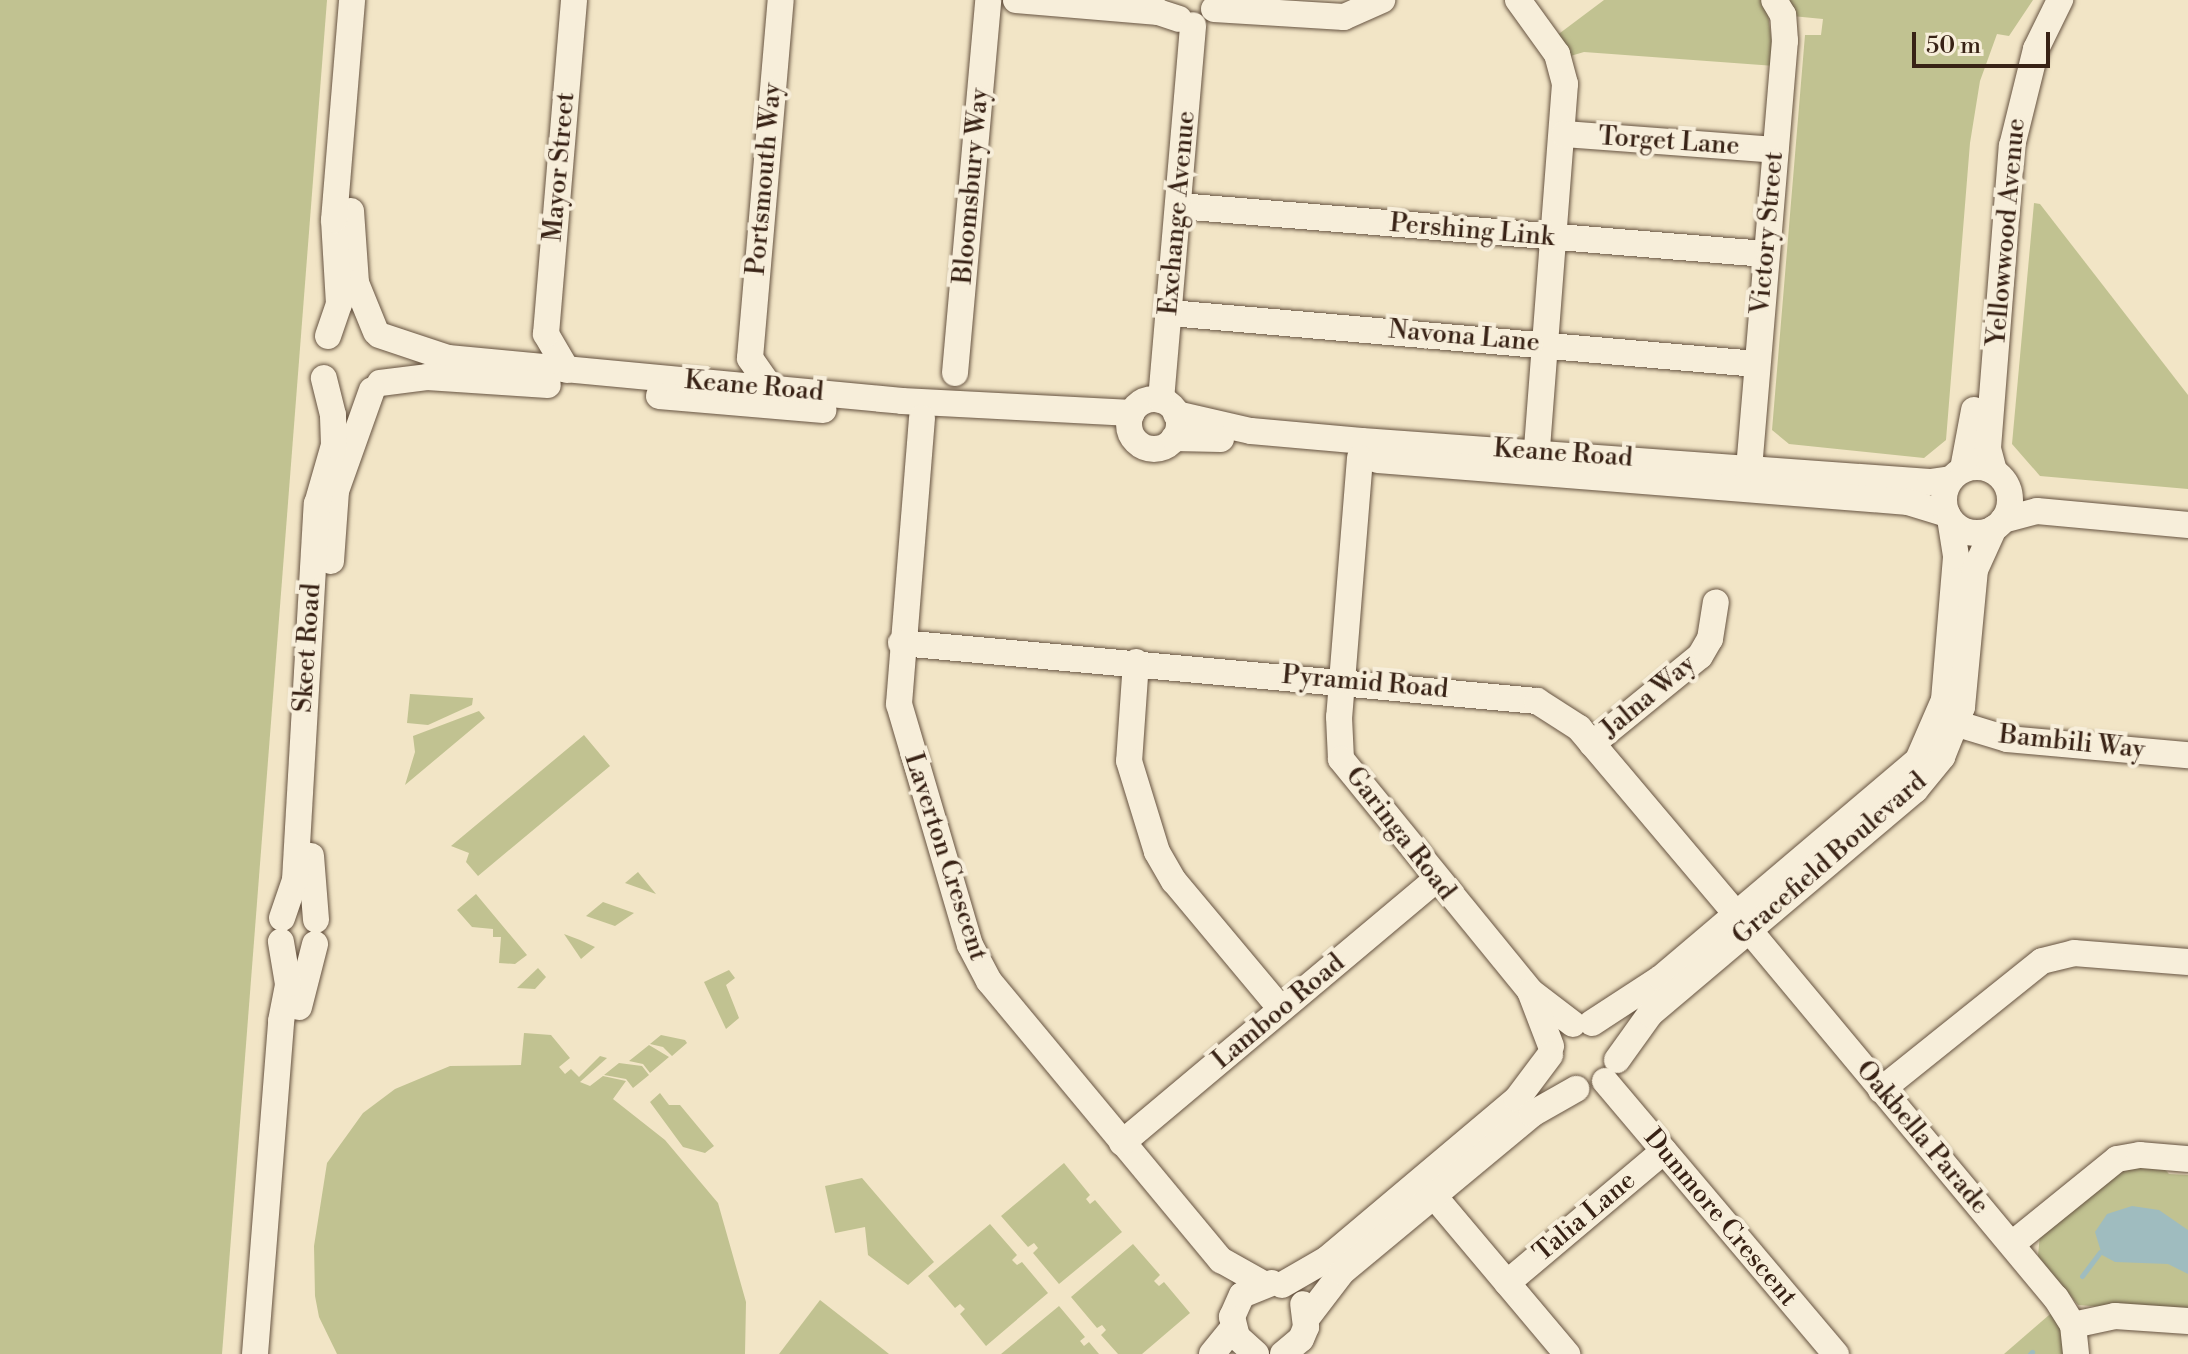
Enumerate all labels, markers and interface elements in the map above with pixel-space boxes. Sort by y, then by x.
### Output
scale bar [1916,16,2054,66]
text: 50 m [1926,31,1981,61]
street label: Portsmouth Way [741,81,789,277]
street label: Bloomsbury Way [948,87,996,285]
street label: Mayor Street [538,91,582,243]
street label: Exchange Avenue [1154,110,1202,316]
street label: Yellowwood Avenue [1982,117,2032,347]
street label: Torget Lane [1597,122,1741,162]
street label: Victory Street [1745,150,1791,316]
street label: Pershing Link [1388,208,1556,254]
street label: Navona Lane [1387,315,1541,359]
street label: Keane Road [683,365,825,409]
street label: Keane Road [1492,434,1634,474]
street label: Skeet Road [288,582,328,714]
street label: Jalna Way [1596,649,1702,745]
street label: Pyramid Road [1281,660,1449,706]
street label: Bambili Way [1997,720,2147,766]
street label: Laverton Crescent [897,749,993,965]
street label: Garinga Road [1338,761,1462,907]
street label: Gracefield Boulevard [1727,766,1933,952]
street label: Lamboo Road [1207,948,1351,1076]
street label: Oakbella Parade [1849,1055,1995,1221]
street label: Dunmore Crescent [1637,1123,1803,1313]
street label: Talia Lane [1528,1165,1642,1269]

